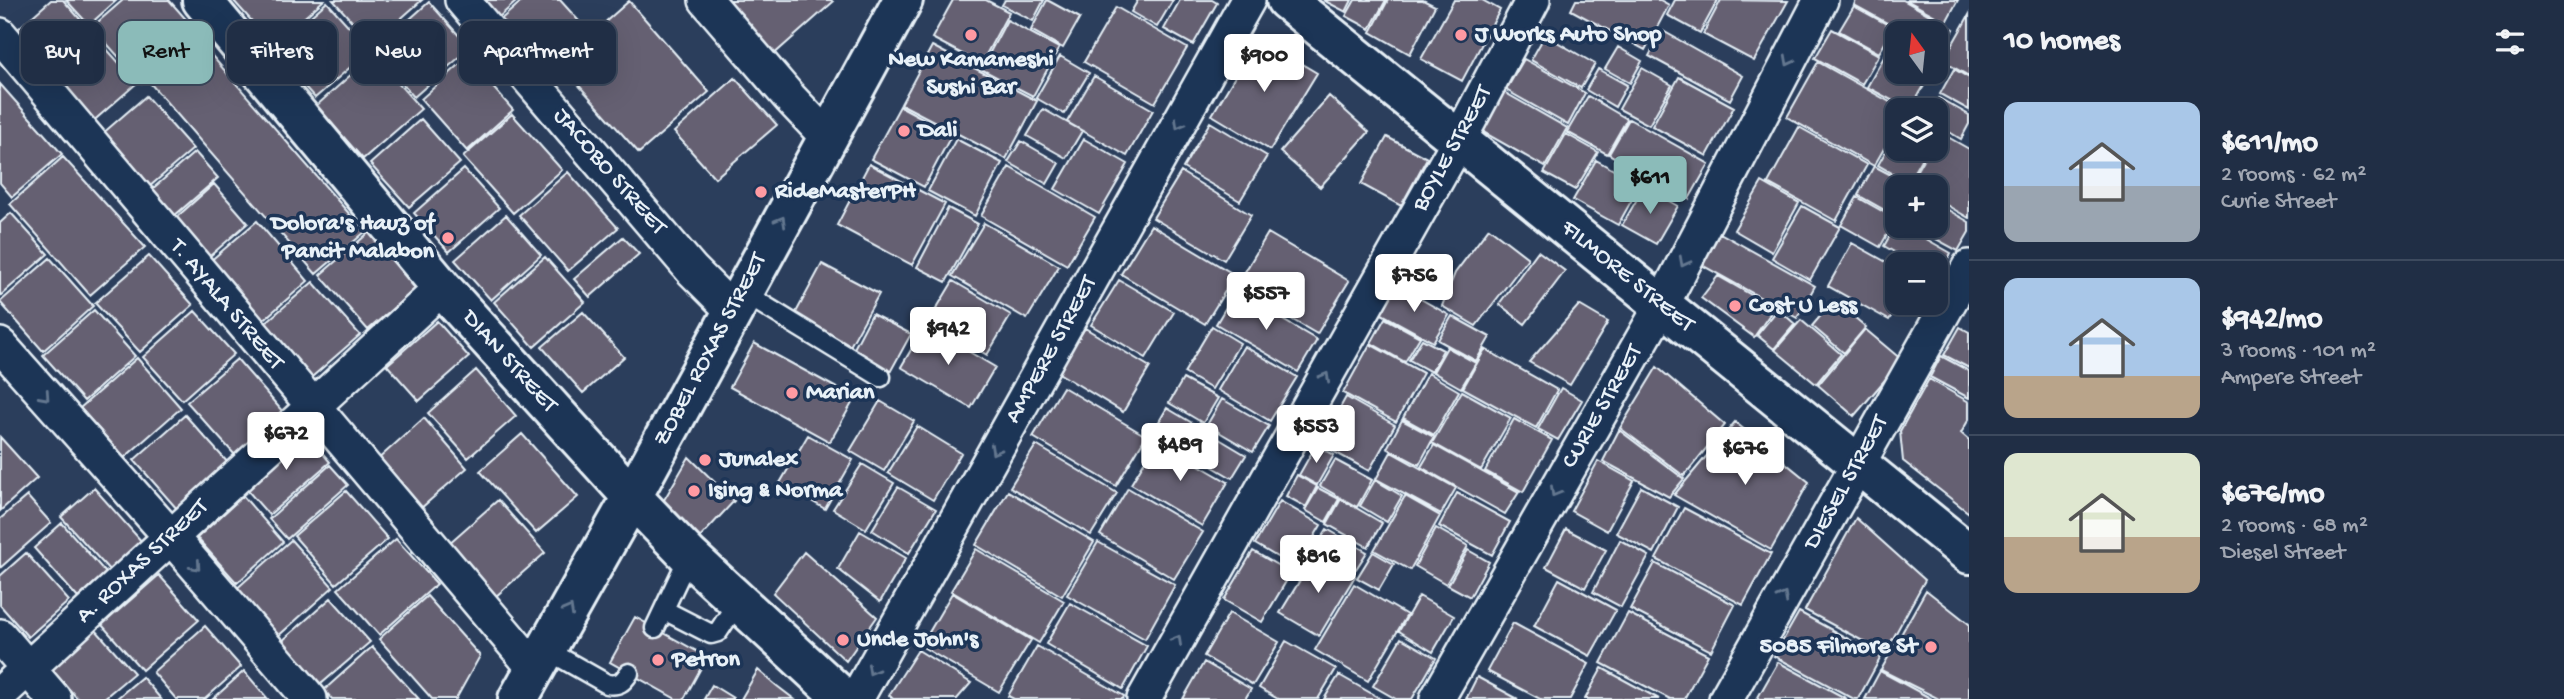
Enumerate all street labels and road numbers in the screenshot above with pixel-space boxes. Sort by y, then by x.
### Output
street label: BOYLE STREET [1406,79,1500,218]
street label: JACOBO STREET [546,103,673,243]
street label: FILMORE STREET [1554,214,1701,341]
street label: T. AYALA STREET [161,232,291,378]
street label: ZOBEL ROXAS STREET [648,247,775,451]
street label: AMPERE STREET [999,270,1105,429]
street label: DIAN STREET [454,303,564,421]
street label: CURIE STREET [1556,339,1651,474]
street label: DIESEL STREET [1797,409,1897,557]
street label: A. ROXAS STREET [71,492,216,631]

